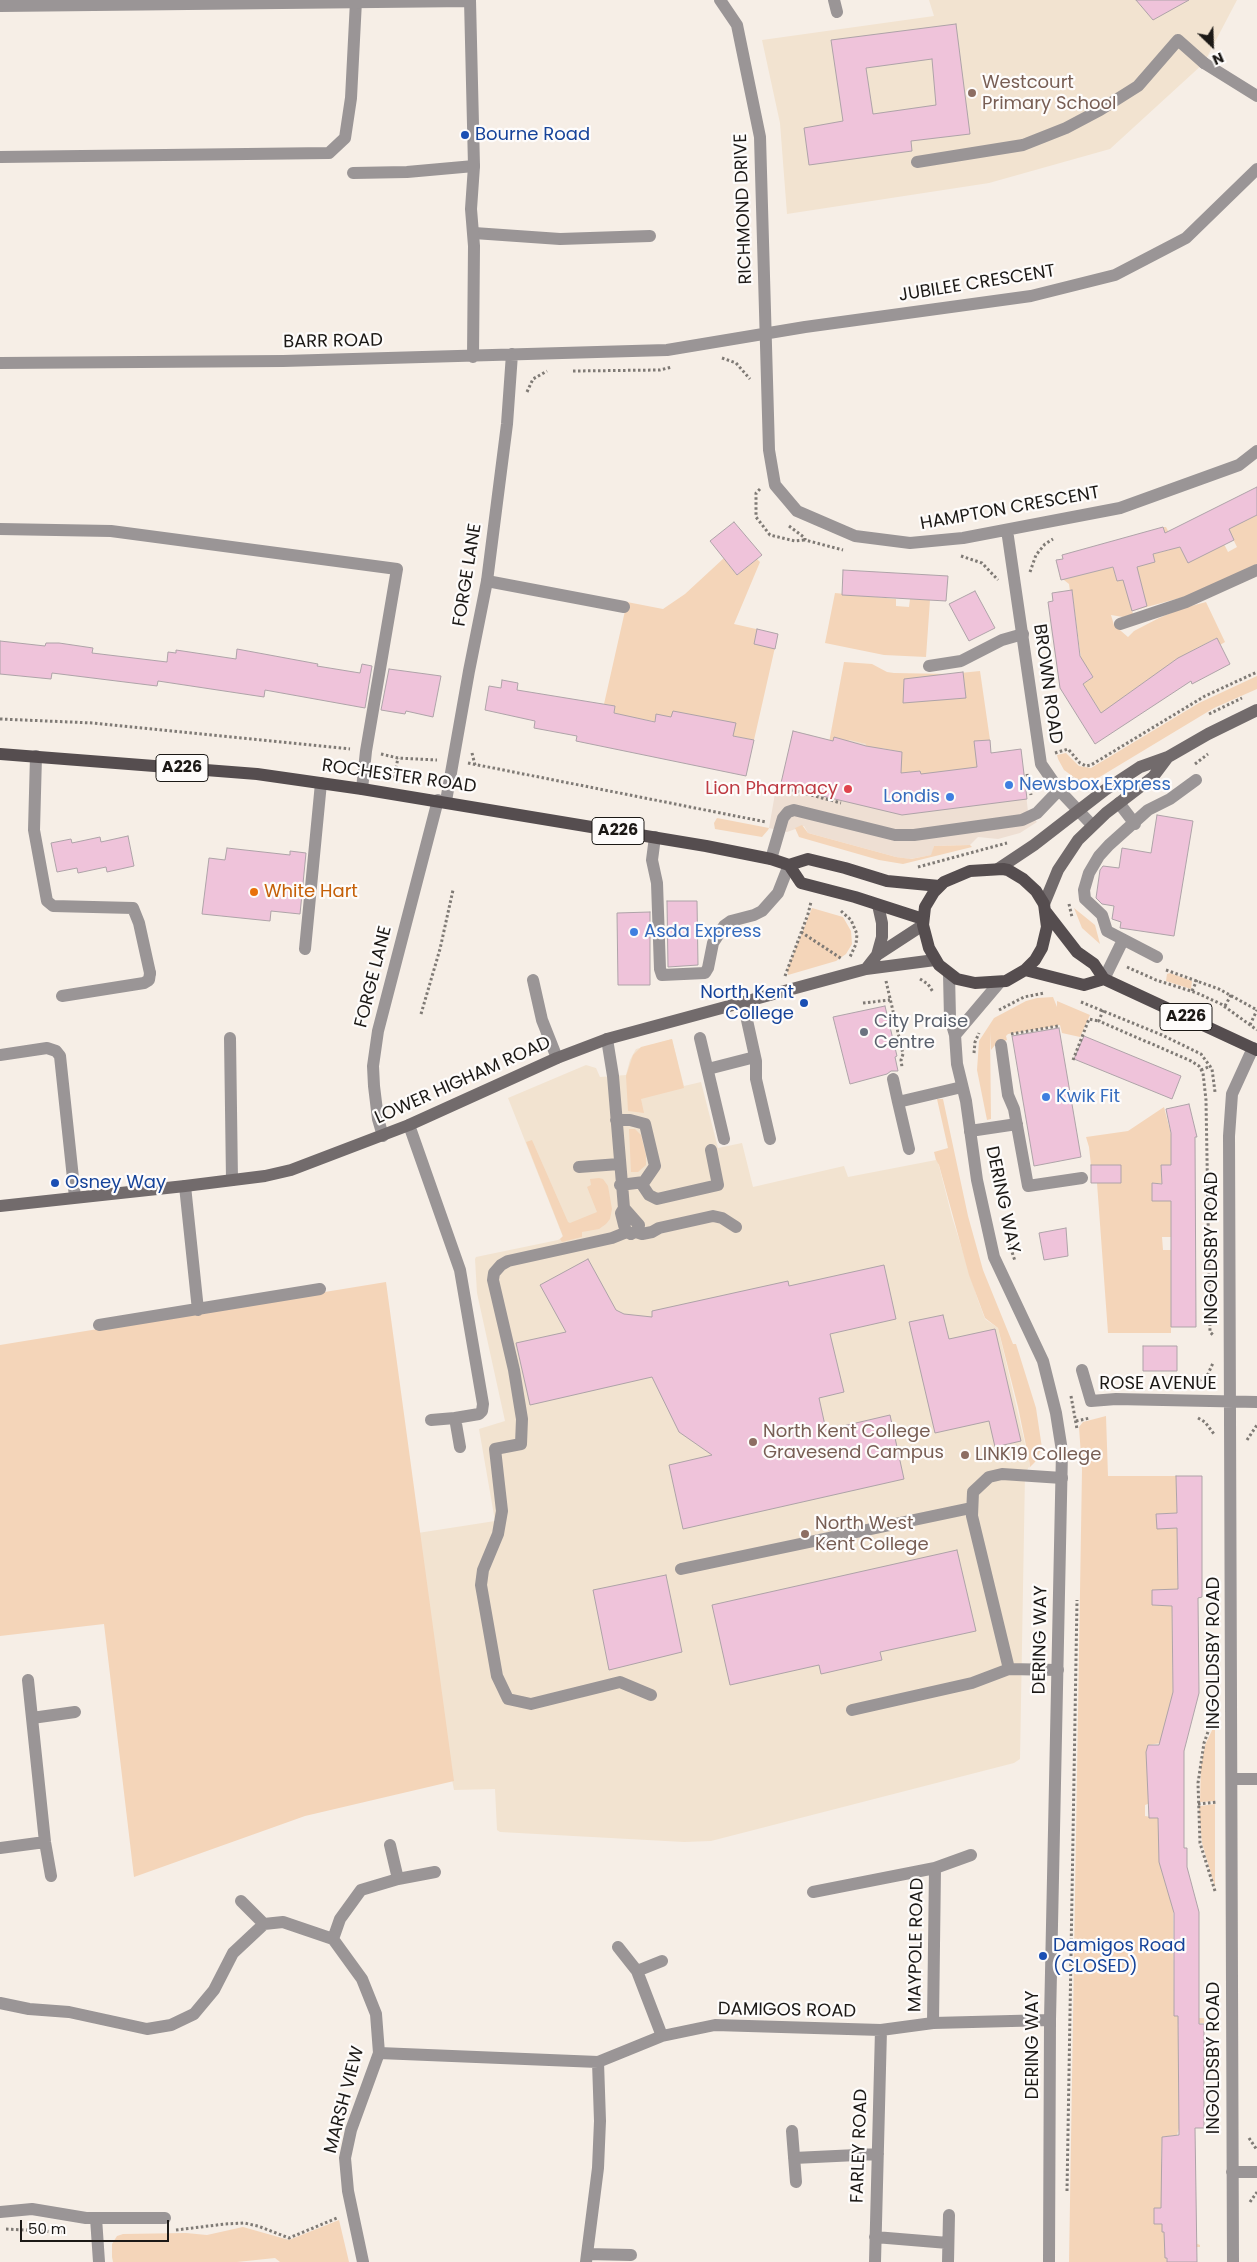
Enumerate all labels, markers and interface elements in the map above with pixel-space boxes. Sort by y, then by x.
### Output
north arrow [1187,20,1237,70]
text: N [1209,47,1227,70]
place label: Westcourt Primary School [982,72,1116,115]
marker: Westcourt Primary School [966,87,978,99]
place label: Bourne Road [475,124,590,146]
marker: Bourne Road [459,129,471,141]
street label: RICHMOND DRIVE [731,133,757,285]
street label: JUBILEE CRESCENT [897,261,1057,307]
street label: BARR ROAD [283,330,383,354]
street label: HAMPTON CRESCENT [918,483,1102,535]
street label: FORGE LANE [449,522,487,628]
street label: BROWN ROAD [1028,623,1066,745]
road number: A226 [156,754,208,781]
street label: ROCHESTER ROAD [320,755,478,799]
place label: Newsbox Express [1019,774,1171,796]
place label: Lion Pharmacy [705,778,838,800]
marker: Newsbox Express [1003,779,1015,791]
marker: Lion Pharmacy [842,783,854,795]
place label: Londis [883,786,940,808]
marker: Londis [944,791,956,803]
road number: A226 [592,818,644,844]
place label: White Hart [264,881,358,903]
marker: White Hart [248,886,260,898]
place label: Asda Express [644,921,761,943]
street label: FORGE LANE [351,924,397,1030]
marker: Asda Express [628,926,640,938]
place label: North Kent College [700,982,794,1024]
marker: North Kent College [798,997,810,1009]
road number: A226 [1160,1004,1212,1030]
place label: City Praise Centre [874,1011,968,1054]
marker: City Praise Centre [858,1026,870,1038]
street label: LOWER HIGHAM ROAD [372,1032,554,1130]
place label: Kwik Fit [1056,1086,1120,1108]
marker: Kwik Fit [1040,1091,1052,1103]
street label: DERING WAY [980,1144,1024,1256]
place label: Osney Way [65,1172,166,1194]
street label: INGOLDSBY ROAD [1201,1172,1223,1324]
marker: Osney Way [49,1177,61,1189]
street label: ROSE AVENUE [1099,1373,1217,1395]
place label: North Kent College Gravesend Campus [763,1421,944,1464]
marker: North Kent College Gravesend Campus [747,1436,759,1448]
place label: LINK19 College [975,1444,1101,1466]
marker: LINK19 College [959,1449,971,1461]
place label: North West Kent College [815,1513,929,1556]
marker: North West Kent College [799,1528,811,1540]
street label: INGOLDSBY ROAD [1203,1577,1225,1729]
street label: DERING WAY [1029,1585,1053,1695]
street label: MAYPOLE ROAD [905,1878,929,2012]
place label: Damigos Road (CLOSED) [1053,1935,1186,1978]
marker: Damigos Road (CLOSED) [1037,1950,1049,1962]
street label: INGOLDSBY ROAD [1203,1982,1225,2134]
street label: DERING WAY [1022,1990,1044,2100]
street label: DAMIGOS ROAD [718,1999,856,2023]
street label: MARSH VIEW [320,2044,370,2156]
street label: FARLEY ROAD [847,2088,873,2204]
scale bar [22,2210,171,2242]
text: 50 m [28,2218,66,2239]

